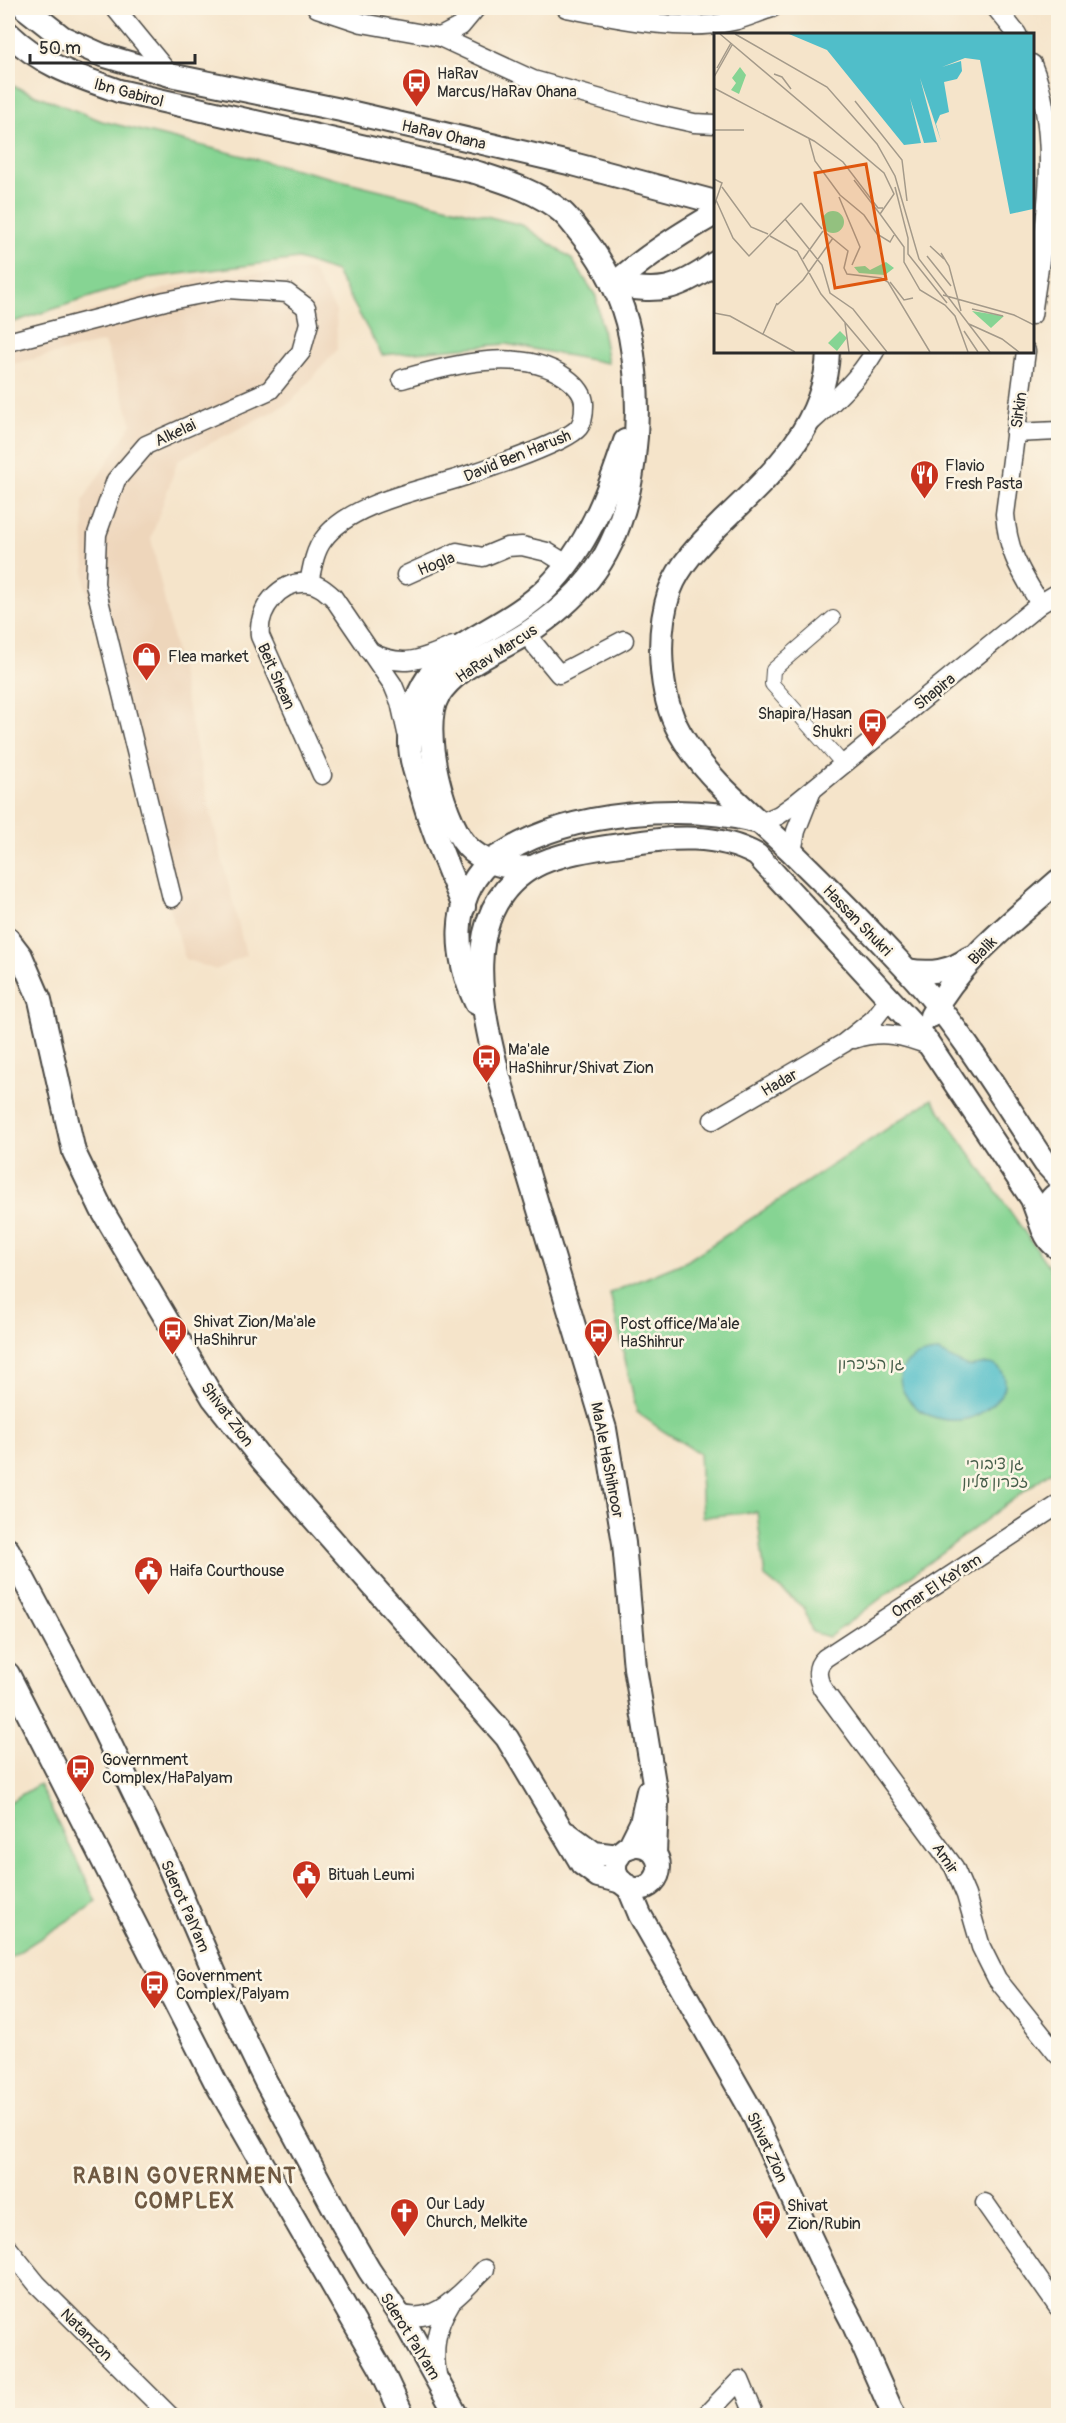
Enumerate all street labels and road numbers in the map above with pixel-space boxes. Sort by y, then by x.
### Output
street label: Ibn Gabirol [92,74,166,112]
street label: HaRav Ohana [400,116,488,154]
street label: Sirkin [1007,391,1031,430]
street label: Alkelai [152,415,199,451]
street label: David Ben Harush [461,425,574,487]
street label: Hogla [415,548,458,580]
street label: HaRav Marcus [452,620,541,688]
street label: Beit Shean [253,640,300,713]
street label: Shapira [910,669,960,715]
street label: Hassan Shukri [818,881,896,961]
street label: Bialik [964,932,1002,969]
street label: Hadar [758,1064,801,1101]
street label: Shivat Zion [196,1378,258,1451]
street label: MaAle HaShihroor [586,1401,628,1520]
street label: Omar El KaYam [888,1549,985,1622]
street label: Amir [928,1839,963,1878]
street label: Sderot PalYam [156,1857,214,1956]
street label: Shivat Zion [742,2109,792,2186]
street label: Sderot PalYam [375,2289,445,2384]
street label: Natanzon [56,2304,117,2365]

